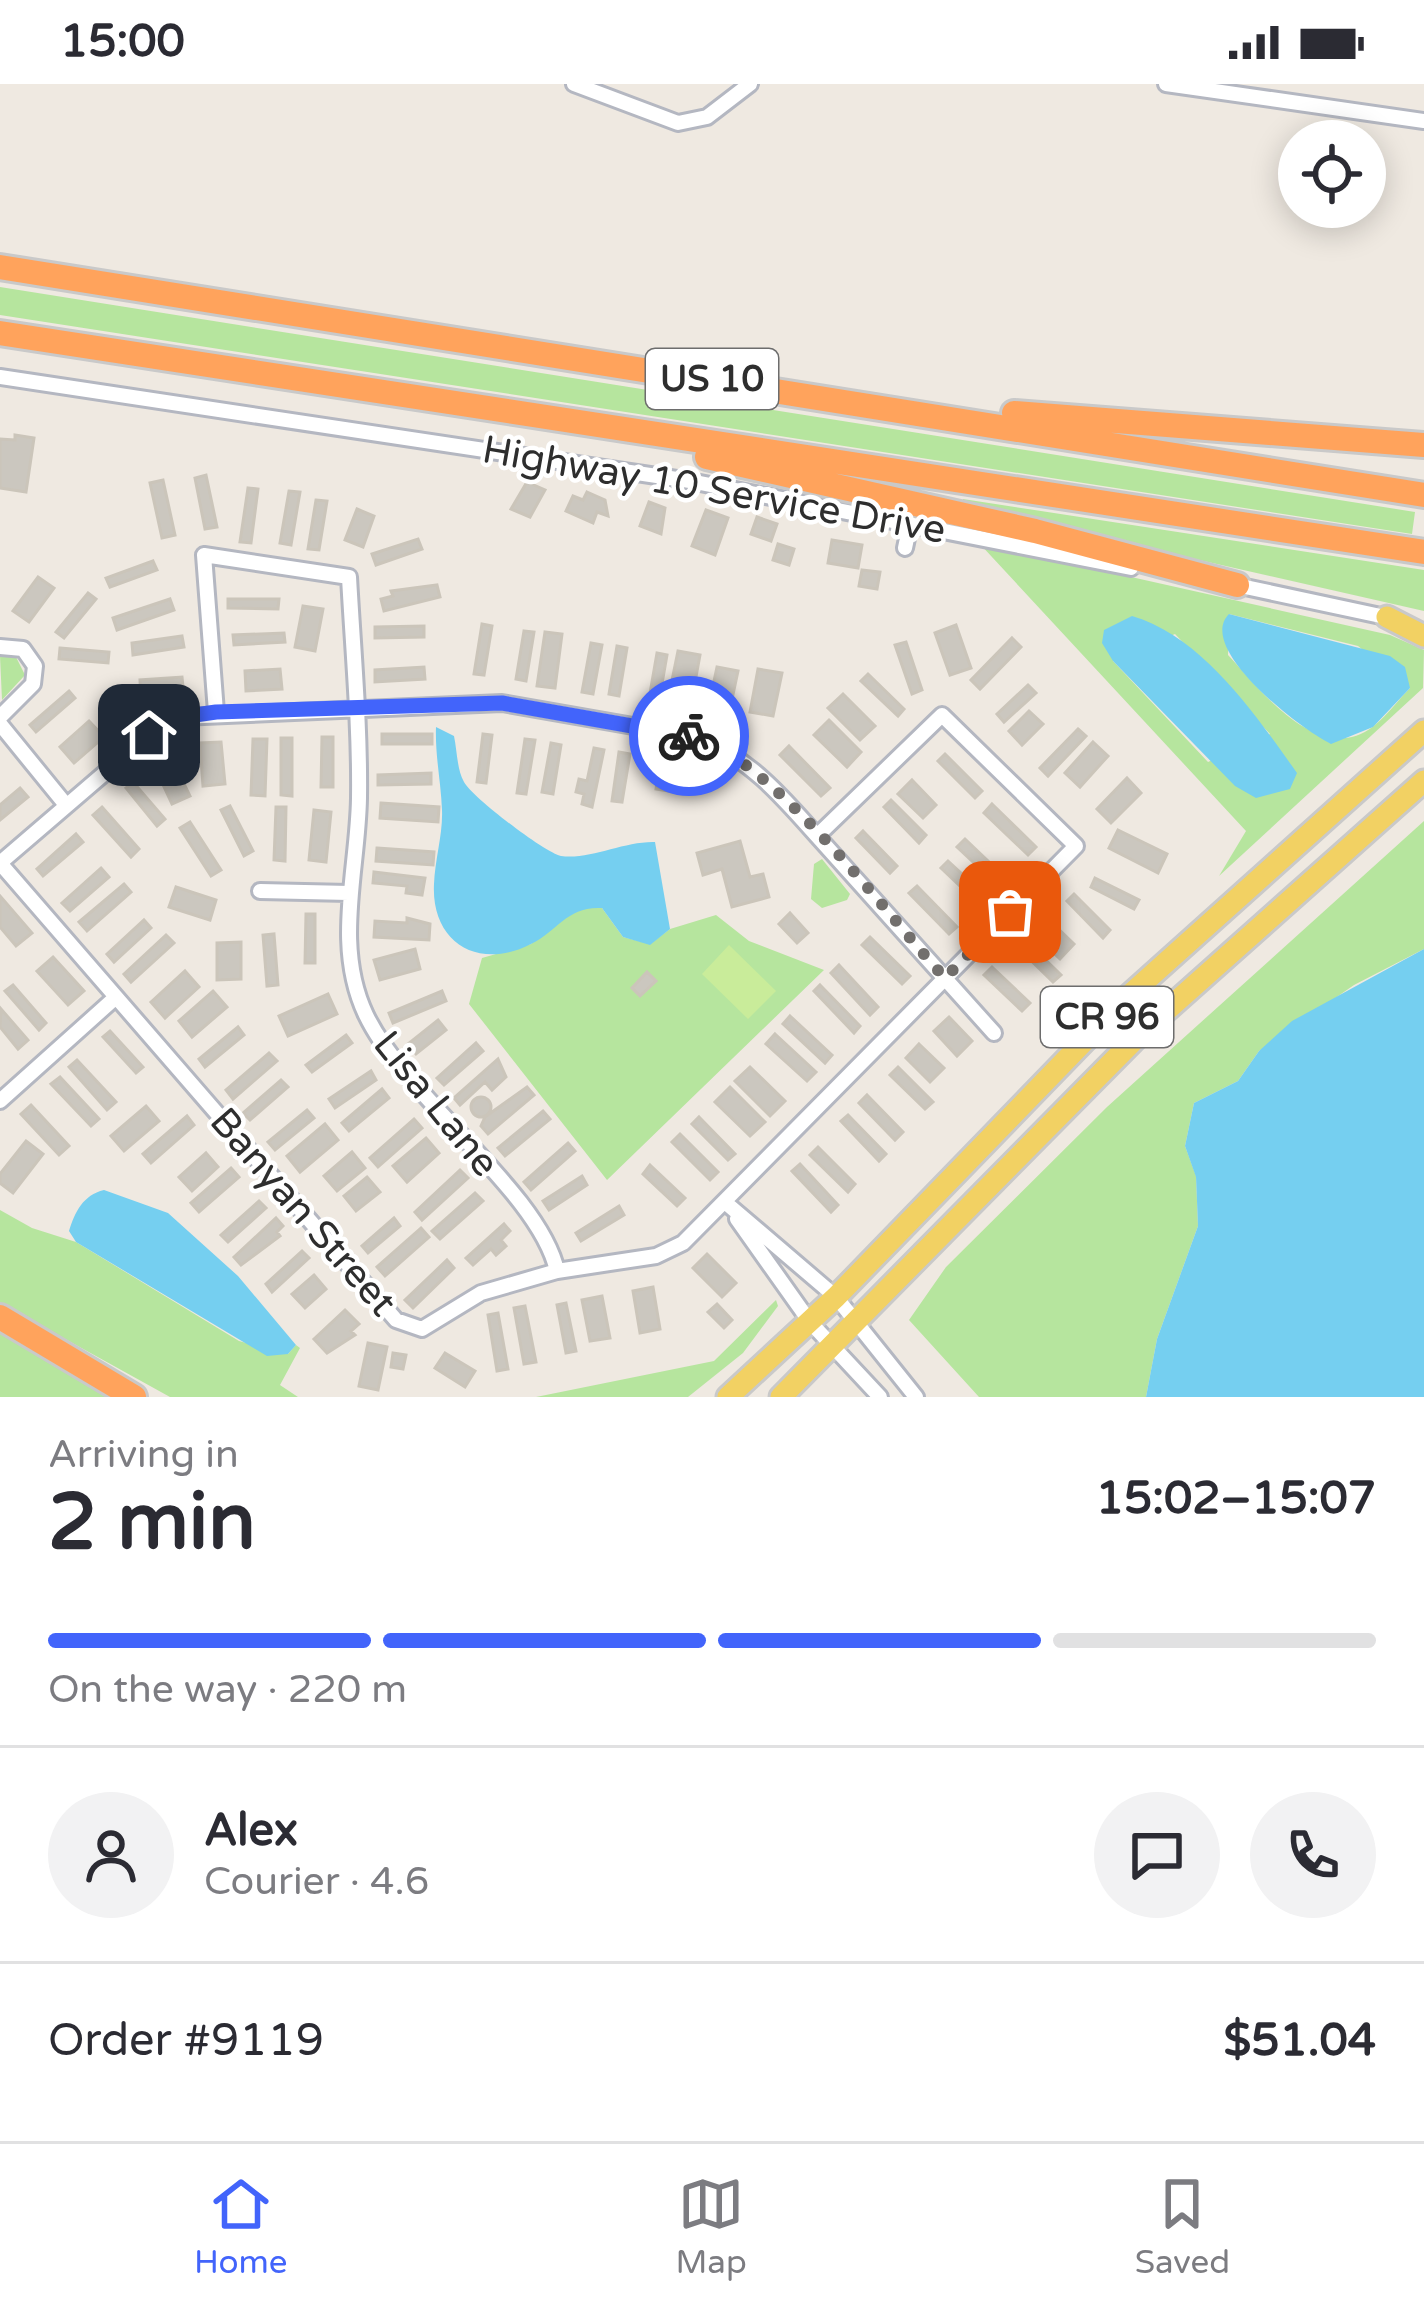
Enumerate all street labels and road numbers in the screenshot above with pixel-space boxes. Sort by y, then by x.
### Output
road number: US 10 [646,349,778,409]
street label: Highway 10 Service Drive [479,426,949,554]
road number: CR 96 [1041,987,1173,1047]
street label: Lisa Lane [363,1022,509,1186]
street label: Banyan Street [200,1098,406,1326]

